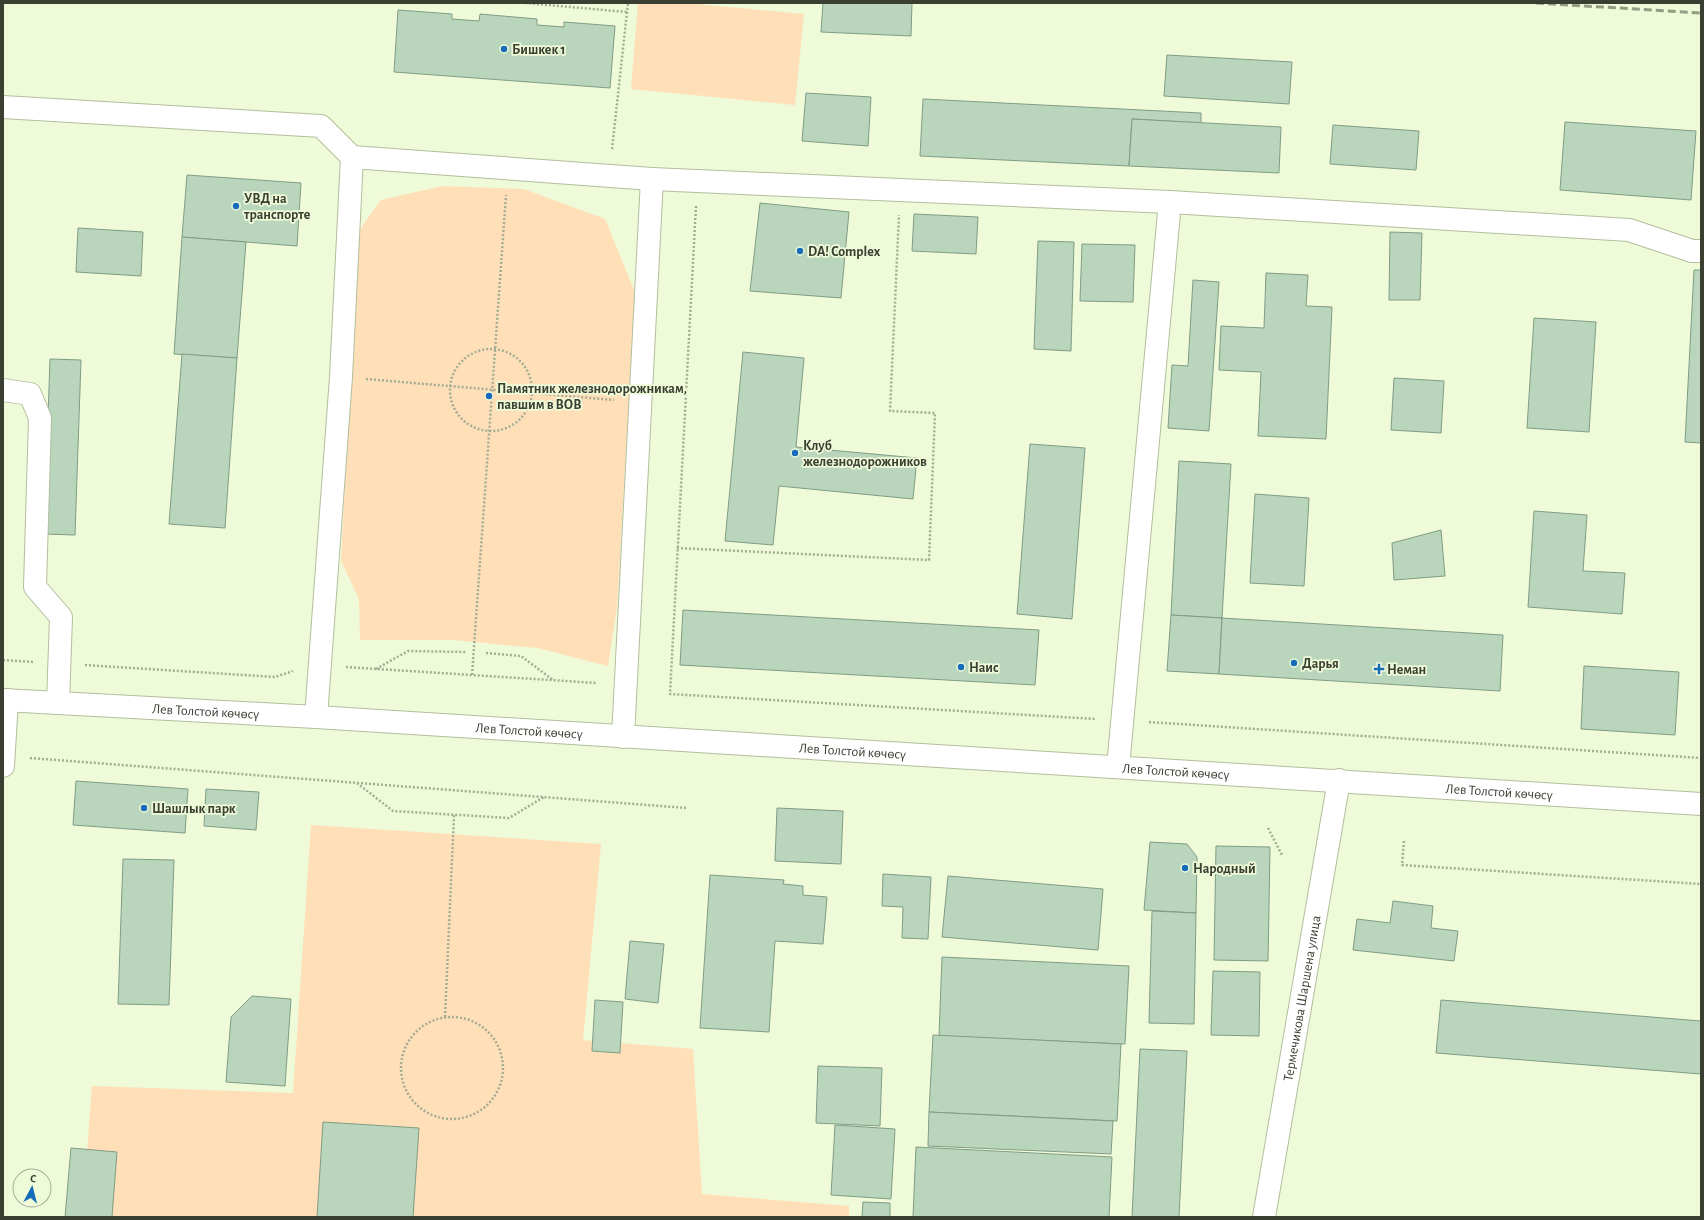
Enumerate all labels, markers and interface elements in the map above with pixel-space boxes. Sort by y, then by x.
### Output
place label: Бишкек 1 [512,43,566,57]
marker: Бишкек 1 [499,44,509,54]
place label: УВД на транспорте [243,192,311,222]
marker: УВД на транспорте [231,201,241,211]
place label: DA! Complex [808,245,881,259]
marker: DA! Complex [795,246,805,256]
place label: Памятник железнодорожникам, павшим в ВОВ [497,382,687,412]
marker: Памятник железнодорожникам, павшим в ВОВ [484,391,494,401]
place label: Клуб железнодорожников [803,439,927,469]
marker: Клуб железнодорожников [790,448,800,458]
place label: Дарья [1302,657,1339,671]
marker: Дарья [1289,658,1299,668]
place label: Наис [969,661,999,675]
marker: Наис [956,662,966,672]
place label: Неман [1387,663,1426,677]
marker: Неман [1374,664,1384,674]
street label: Лев Толстой көчөсү [152,702,260,722]
street label: Лев Толстой көчөсү [475,721,583,742]
street label: Лев Толстой көчөсү [798,741,906,762]
street label: Лев Толстой көчөсү [1122,762,1230,782]
street label: Лев Толстой көчөсү [1445,782,1553,803]
place label: Шашлык парк [152,802,236,816]
marker: Шашлык парк [139,803,149,813]
place label: Народный [1193,862,1256,876]
marker: Народный [1180,863,1190,873]
street label: Термечикова Шаршена улица [1281,914,1324,1082]
north arrow [12,1168,52,1208]
text: С [29,1173,37,1184]

